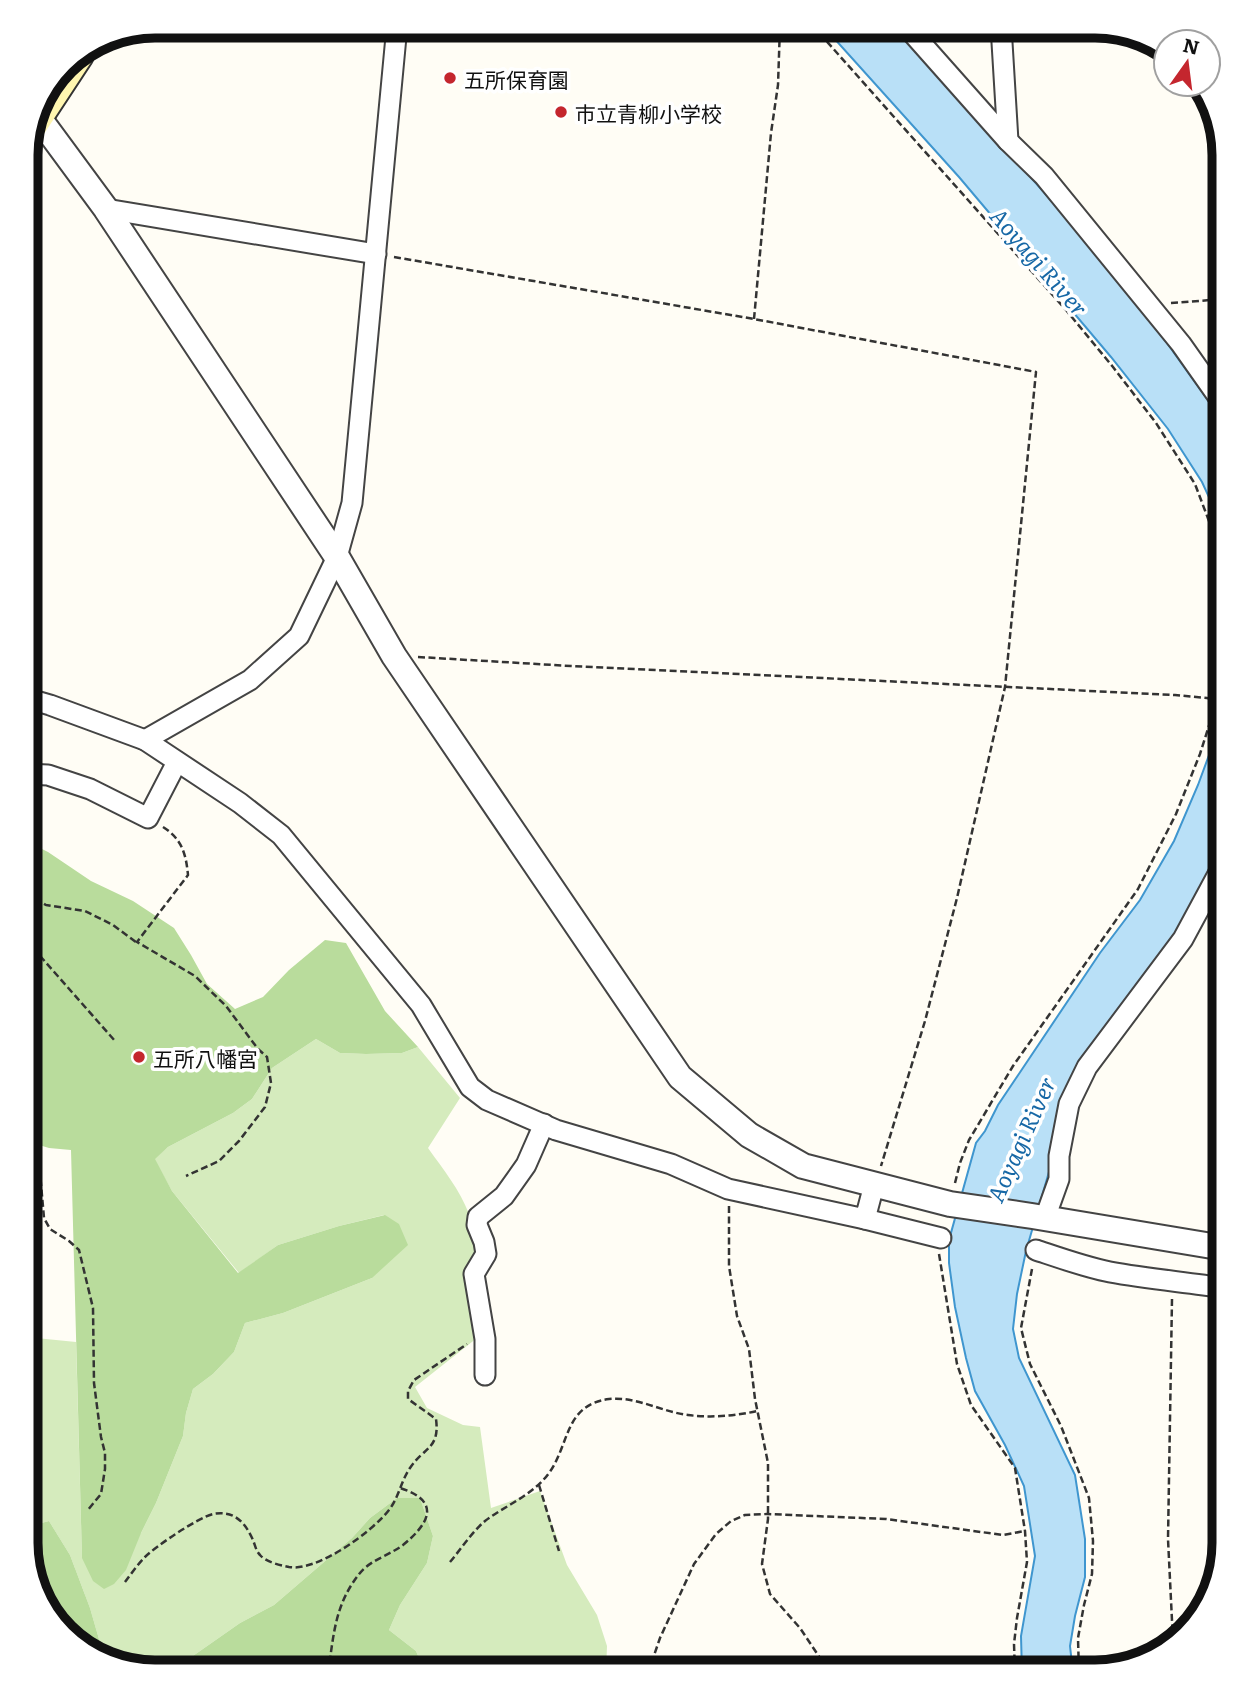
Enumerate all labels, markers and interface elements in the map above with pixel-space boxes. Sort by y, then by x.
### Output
north arrow [1152,28,1222,98]
text: N [1180,30,1203,61]
place label: 五所保育園 [464,63,569,94]
marker: 五所保育園 [442,70,458,86]
place label: 市立青柳小学校 [575,97,722,128]
marker: 市立青柳小学校 [553,104,569,120]
water label: Aoyagi River [983,199,1097,323]
place label: 五所八幡宮 [153,1042,258,1073]
marker: 五所八幡宮 [131,1049,147,1065]
water label: Aoyagi River [977,1071,1063,1207]

